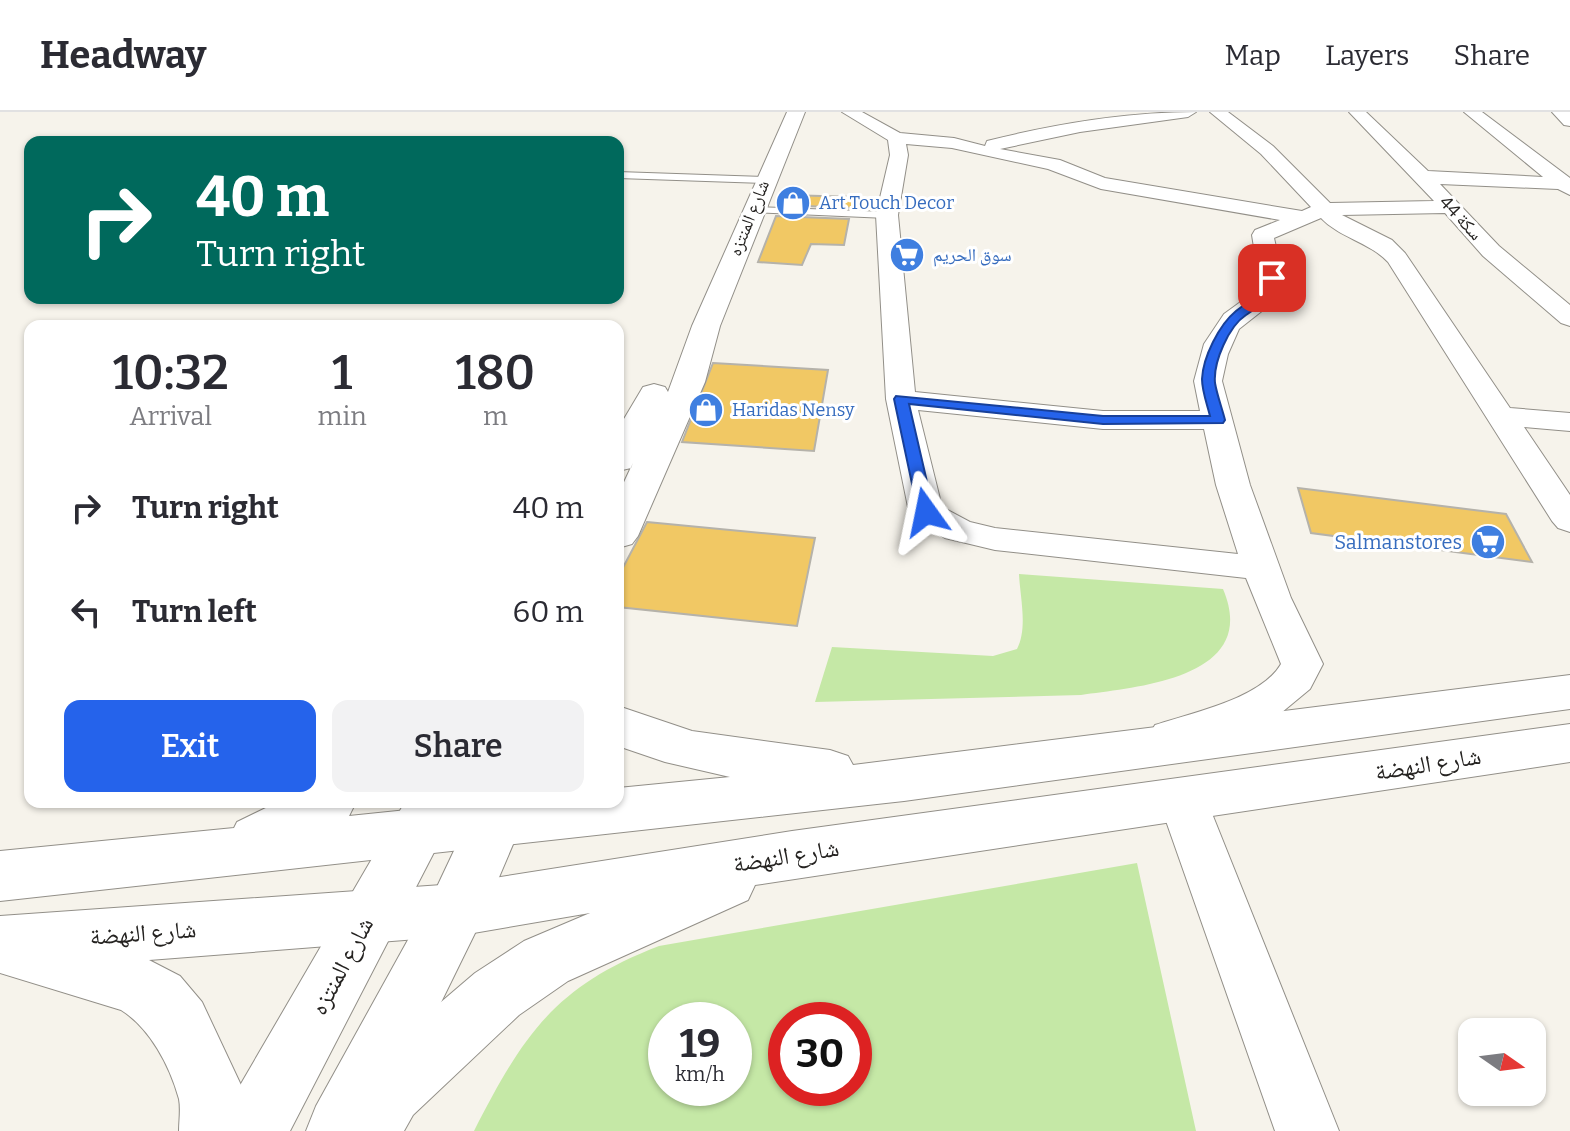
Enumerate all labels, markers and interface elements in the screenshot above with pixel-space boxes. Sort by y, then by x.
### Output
text: Headway [40,32,206,78]
text: Map [1224,39,1281,72]
text: Layers [1325,39,1409,72]
text: Share [1453,39,1530,72]
text: 40 m [196,164,329,231]
icon: right [64,168,168,272]
street label: شارع المنتزه [724,177,774,259]
shop icon: Art Touch Decor [774,184,812,222]
street label: سكة 44 [1435,191,1487,245]
place label: Art Touch Decor [819,192,954,214]
text: Turn right [196,232,365,276]
supermarket icon: سوق الحريم [888,236,926,274]
place label: سوق الحريم [933,244,1012,267]
pin [1238,244,1306,312]
icon: arrive [1250,256,1294,300]
text: 10:32 [113,344,229,402]
text: 1 [332,344,352,402]
text: 180 [455,344,535,402]
shop icon: Haridas Nensy [687,391,725,429]
place label: Haridas Nensy [732,399,855,421]
text: Arrival [130,401,212,432]
text: min [318,401,367,432]
text: m [483,401,508,432]
position arrow [884,470,968,554]
icon: right [64,486,108,530]
text: Turn right [132,490,279,526]
text: 40 m [513,490,584,526]
supermarket icon: Salmanstores [1469,523,1507,561]
place label: Salmanstores [1334,530,1462,554]
icon: left [64,590,108,634]
text: Turn left [132,594,257,630]
text: 60 m [513,594,584,630]
button: Exit [64,700,316,792]
button: Share [332,700,584,792]
street label: شارع النهضة [1373,742,1483,787]
street label: شارع النهضة [731,834,841,879]
street label: شارع المنتزه [305,913,380,1020]
street label: شارع النهضة [89,915,197,952]
speed limit sign: 30 [768,1002,872,1106]
north arrow [1458,1018,1546,1106]
map controls [1458,1018,1546,1106]
text: 19 [680,1020,720,1068]
text: km/h [675,1062,725,1086]

